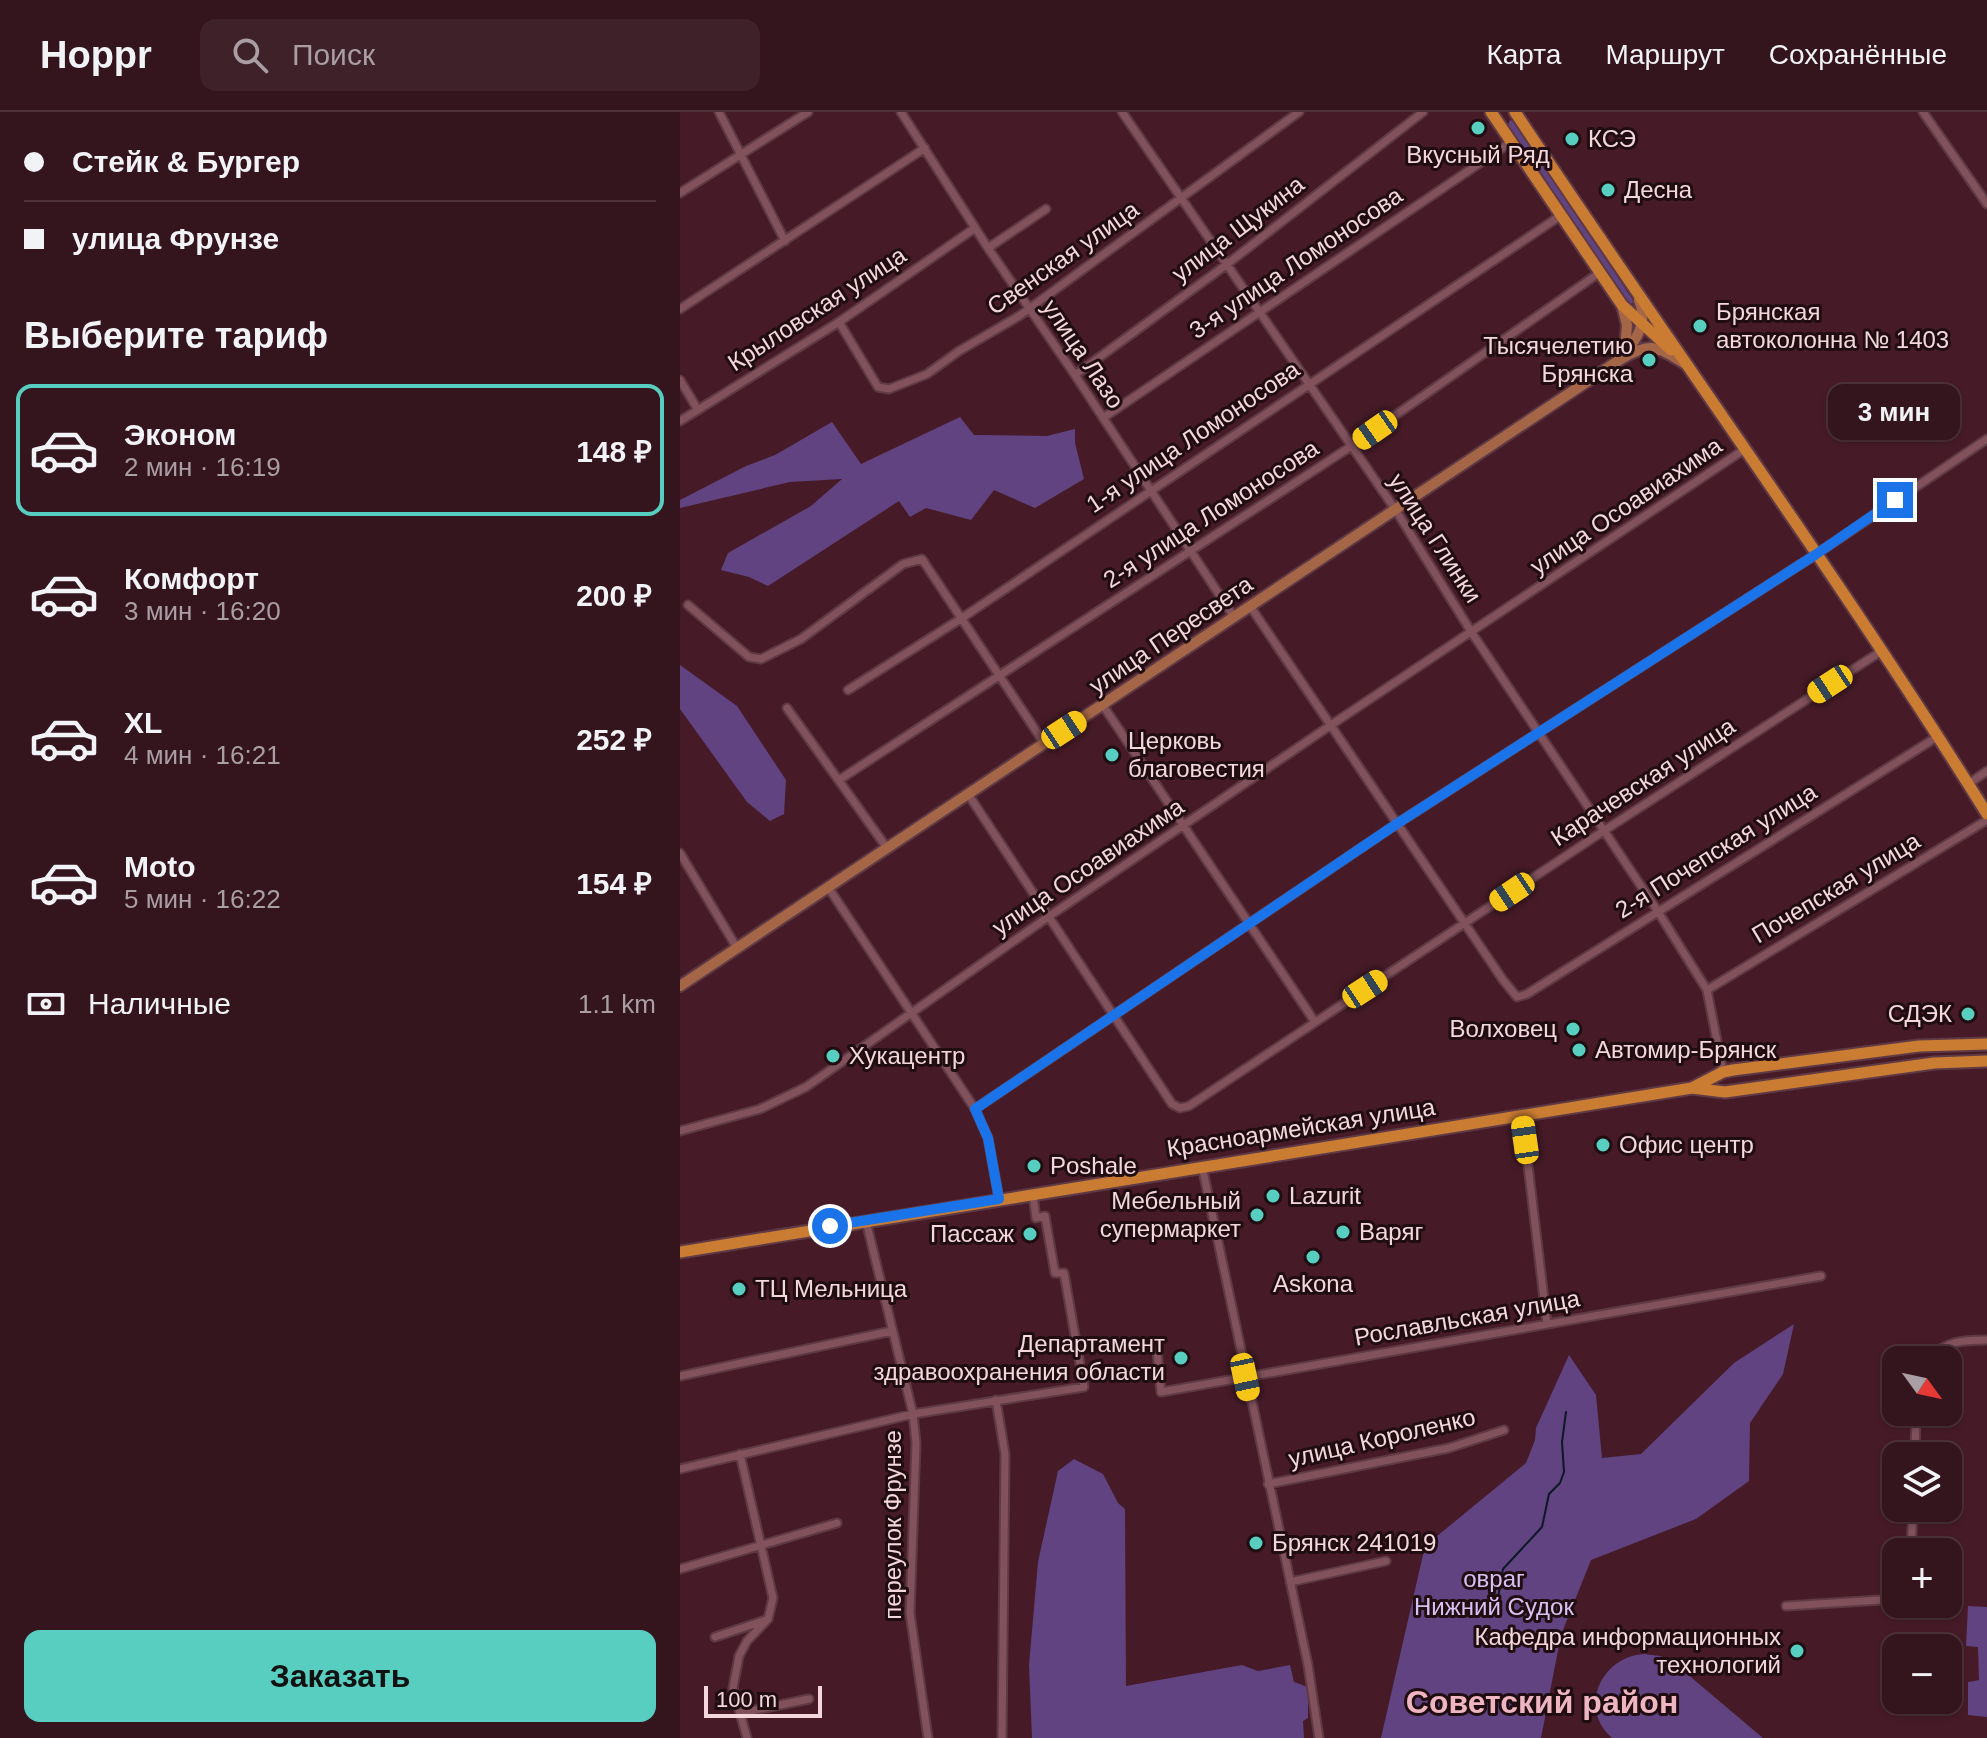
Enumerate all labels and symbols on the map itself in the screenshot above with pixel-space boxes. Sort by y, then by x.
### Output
marker: Вкусный Ряд [1469,119,1487,137]
place label: КСЭ [1588,125,1636,152]
marker: КСЭ [1563,130,1581,148]
place label: Вкусный Ряд [1406,141,1550,168]
street label: улица Щукина [1166,170,1310,287]
place label: Десна [1624,176,1693,203]
street label: 3-я улица Ломоносова [1184,181,1408,344]
marker: Десна [1599,181,1617,199]
street label: Свенская улица [982,195,1144,320]
street label: Крыловская улица [723,241,911,376]
street label: улица Лазо [1037,294,1130,413]
place label: Брянская автоколонна № 1403 [1716,298,1949,353]
marker: Брянская автоколонна № 1403 [1691,317,1709,335]
place label: Тысячелетию Брянска [1483,332,1634,387]
marker: Тысячелетию Брянска [1640,351,1658,369]
street label: 1-я улица Ломоносова [1081,355,1305,518]
callout: 3 мин [1829,384,1961,440]
car [1348,406,1402,454]
street label: улица Осоавиахима [1525,431,1727,580]
street label: 2-я улица Ломоносова [1098,434,1324,593]
street label: улица Глинки [1384,468,1487,608]
route end [1877,482,1913,518]
street label: улица Пересвета [1084,570,1258,699]
car [1803,661,1857,707]
car [1037,707,1091,753]
street label: Карачевская улица [1546,712,1740,851]
place label: Церковь благовестия [1128,727,1265,782]
marker: Церковь благовестия [1103,746,1121,764]
street label: 2-я Почепская улица [1610,777,1822,923]
street label: улица Осоавиахима [987,792,1189,941]
street label: Почепская улица [1747,826,1925,948]
car [1485,869,1539,915]
car [1338,966,1392,1012]
place label: СДЭК [1888,1000,1952,1027]
marker: СДЭК [1959,1005,1977,1023]
place label: Волховец [1450,1015,1557,1042]
marker: Волховец [1564,1020,1582,1038]
place label: Автомир-Брянск [1595,1036,1777,1063]
marker: Автомир-Брянск [1570,1041,1588,1059]
place label: Хукацентр [849,1042,965,1069]
marker: Хукацентр [824,1047,842,1065]
street label: Красноармейская улица [1165,1093,1438,1162]
car [1510,1115,1540,1165]
place label: Офис центр [1619,1131,1754,1158]
marker: Офис центр [1594,1136,1612,1154]
place label: Poshale [1050,1152,1137,1179]
marker: Poshale [1025,1157,1043,1175]
place label: Lazurit [1289,1182,1361,1209]
place label: Мебельный супермаркет [1100,1187,1241,1242]
marker: Lazurit [1264,1187,1282,1205]
marker: Мебельный супермаркет [1248,1206,1266,1224]
route start [812,1208,848,1244]
place label: Варяг [1359,1218,1423,1245]
place label: Пассаж [930,1220,1014,1247]
marker: Варяг [1334,1223,1352,1241]
marker: Пассаж [1021,1225,1039,1243]
marker: Askona [1304,1248,1322,1266]
place label: Askona [1273,1270,1354,1297]
place label: ТЦ Мельница [755,1275,908,1302]
marker: ТЦ Мельница [730,1280,748,1298]
street label: Рославльская улица [1352,1284,1582,1351]
place label: Департамент здравоохранения области [874,1330,1165,1385]
north arrow [1882,1346,1962,1426]
marker: Департамент здравоохранения области [1172,1349,1190,1367]
car [1228,1351,1262,1403]
street label: улица Короленко [1286,1403,1478,1472]
street label: переулок Фрунзе [879,1430,906,1620]
place label: Брянск 241019 [1272,1529,1436,1556]
marker: Брянск 241019 [1247,1534,1265,1552]
park label: овраг Нижний Судок [1414,1565,1574,1620]
place label: Кафедра информационных технологий [1475,1623,1781,1678]
marker: Кафедра информационных технологий [1788,1642,1806,1660]
scale bar [704,1682,822,1718]
district label: Советский район [1406,1684,1678,1720]

